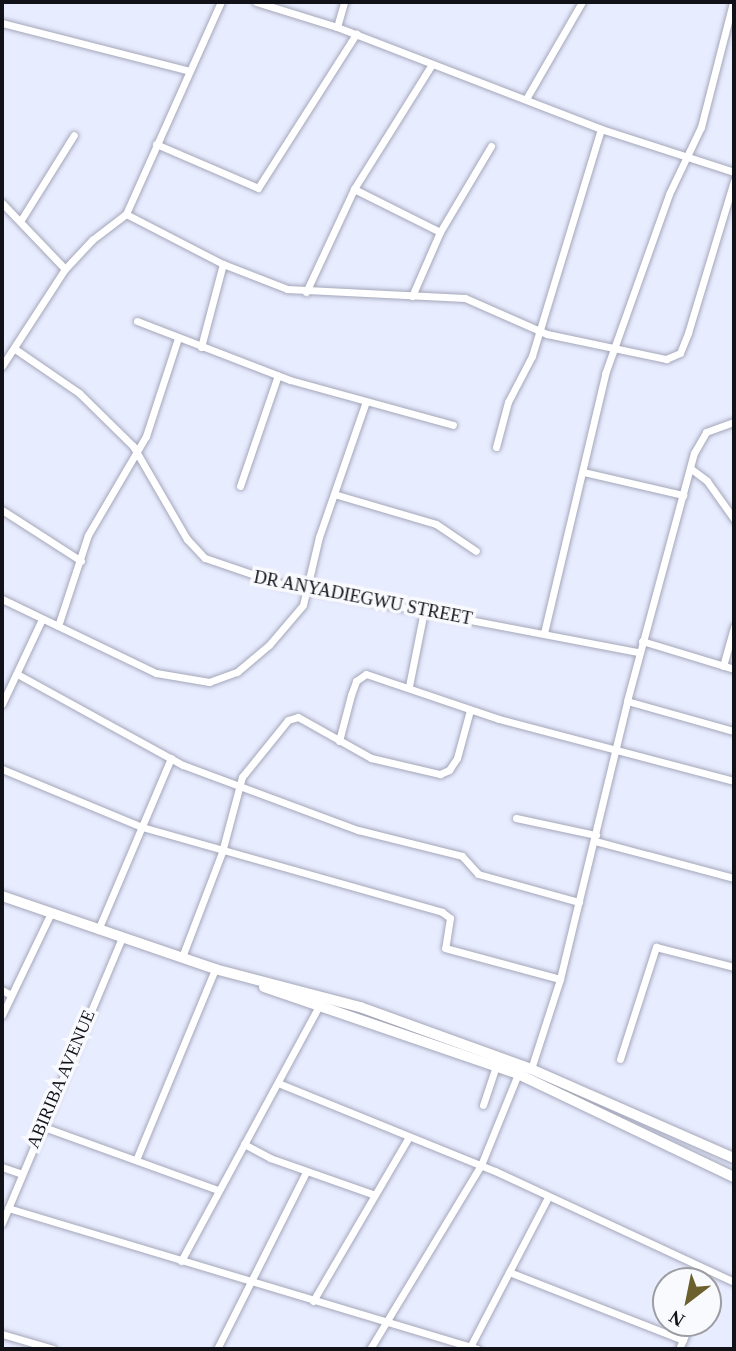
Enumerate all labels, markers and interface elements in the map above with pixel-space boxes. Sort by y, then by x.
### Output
street label: DR ANYADIEGWU STREET [251,566,475,630]
street label: ABIRIBA AVENUE [22,1006,100,1152]
north arrow [652,1267,722,1337]
text: N [665,1306,688,1331]

